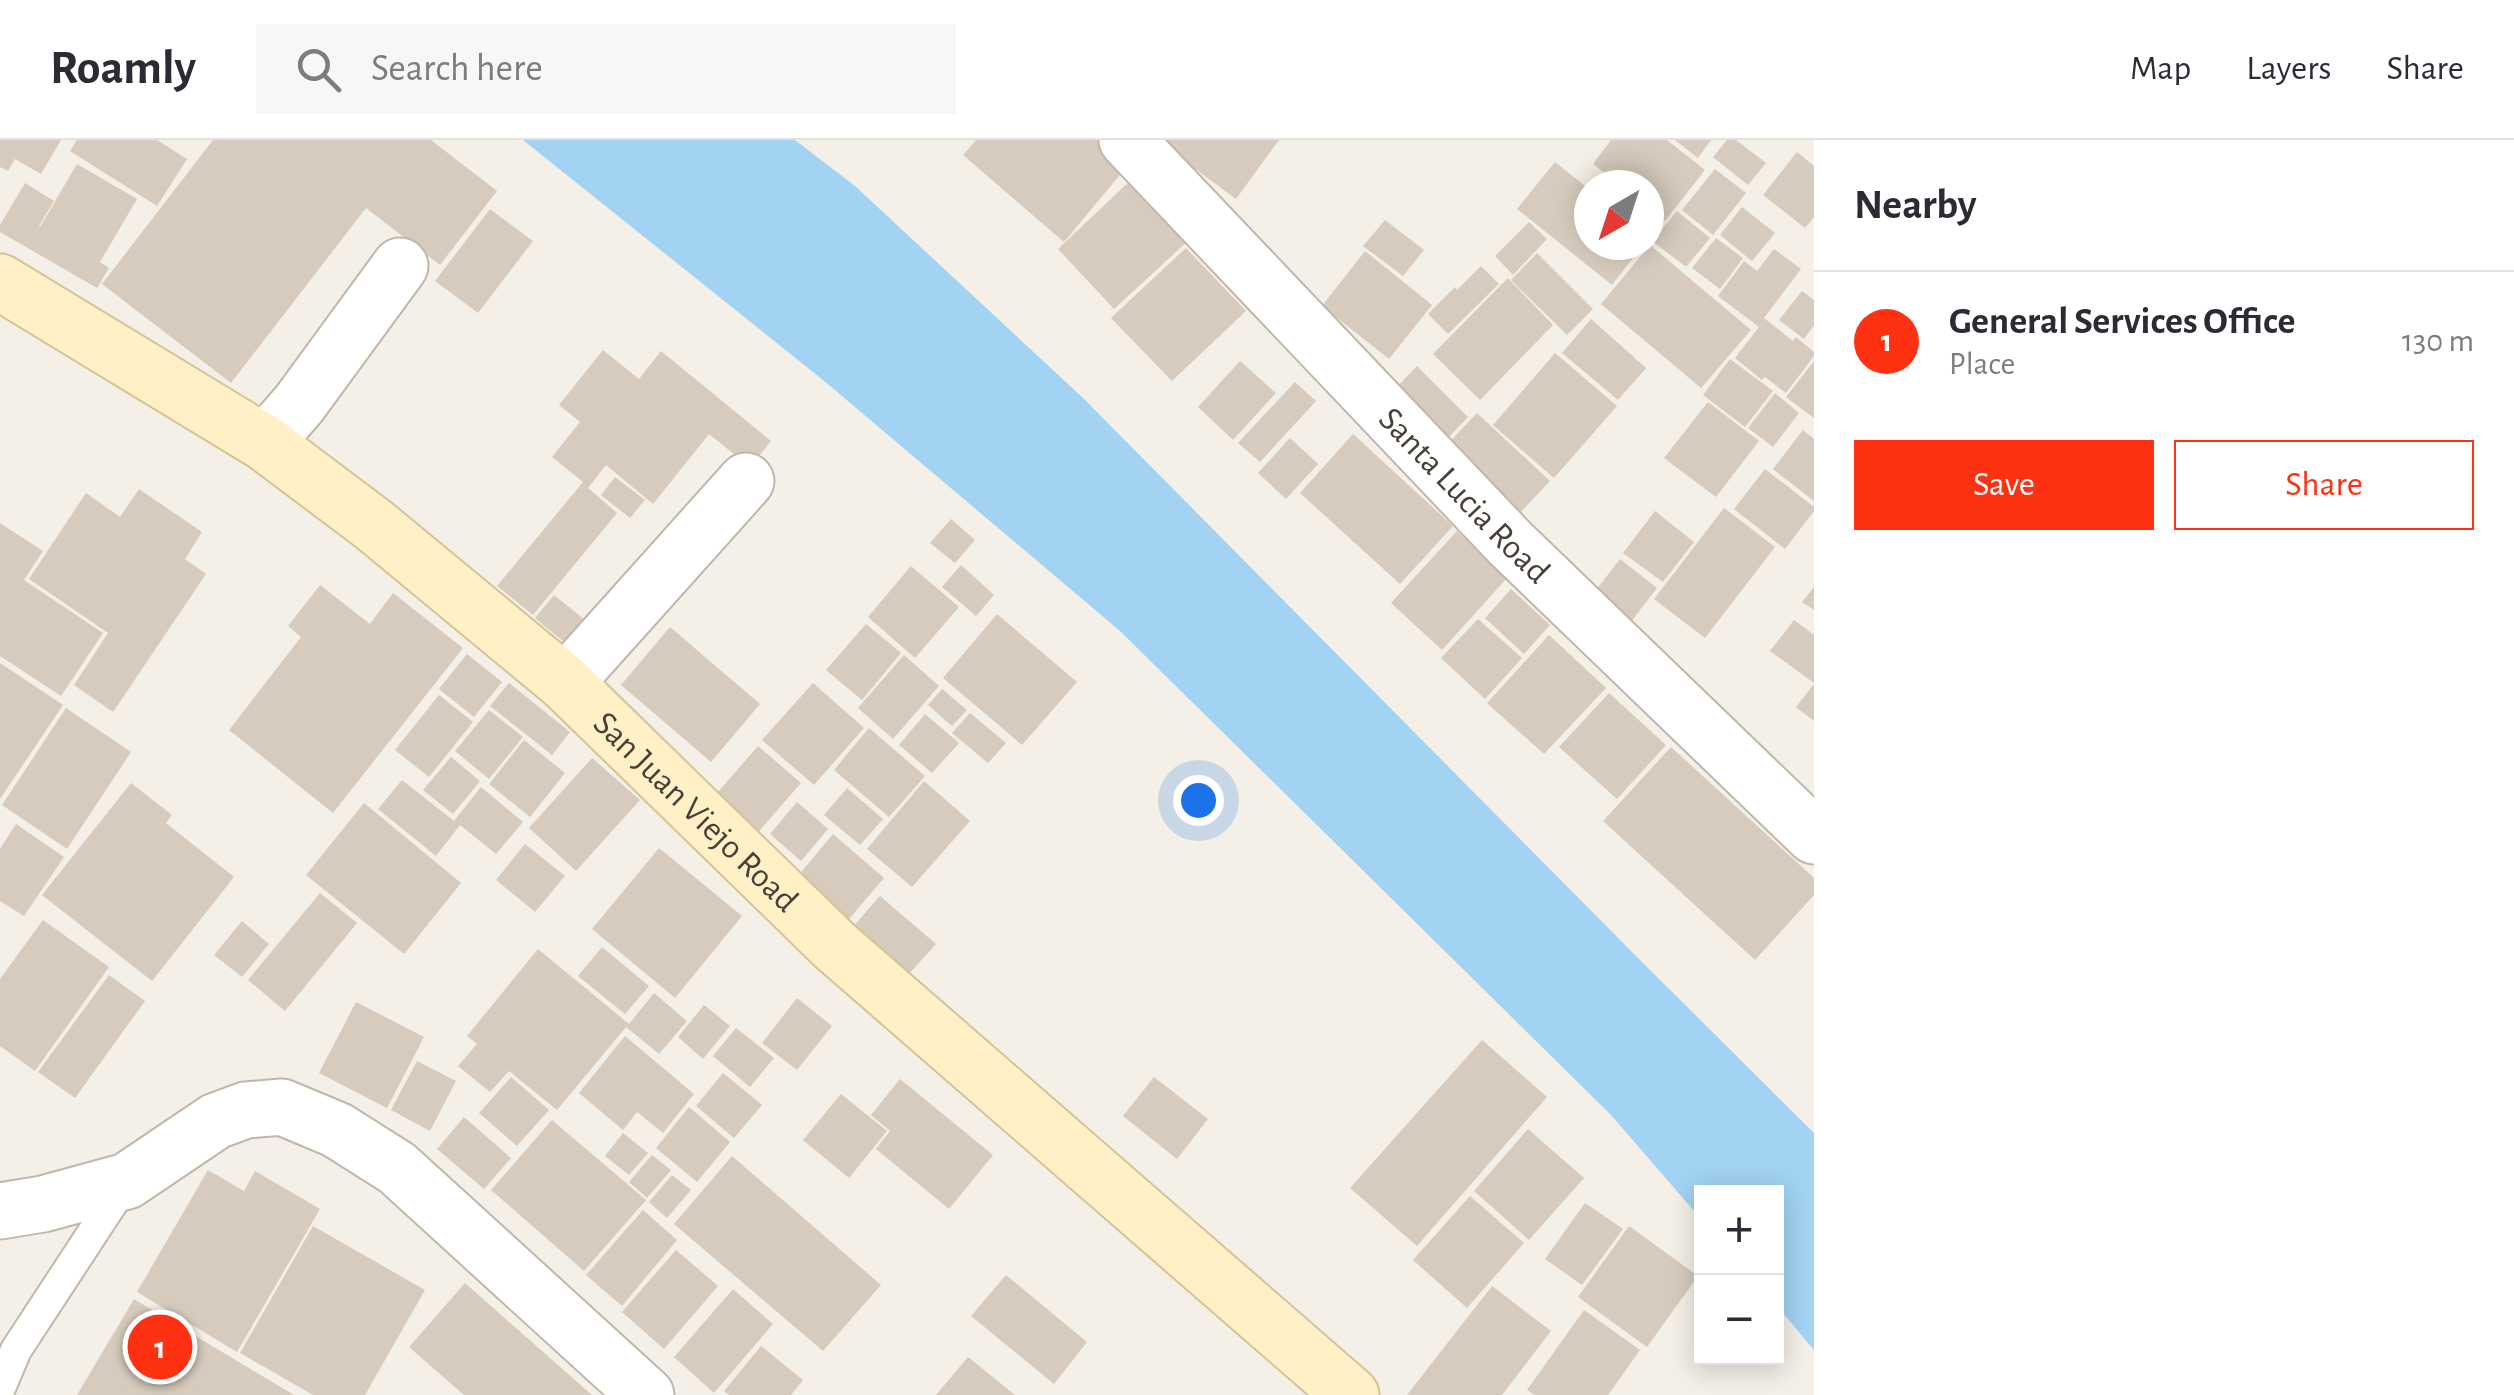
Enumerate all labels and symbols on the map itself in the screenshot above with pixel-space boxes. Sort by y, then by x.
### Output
north arrow [1574,170,1664,260]
street label: Santa Lucia Road [1372,401,1556,590]
street label: San Juan Viejo Road [587,706,804,919]
your location [1173,775,1224,826]
pin: 1 [128,1310,192,1384]

